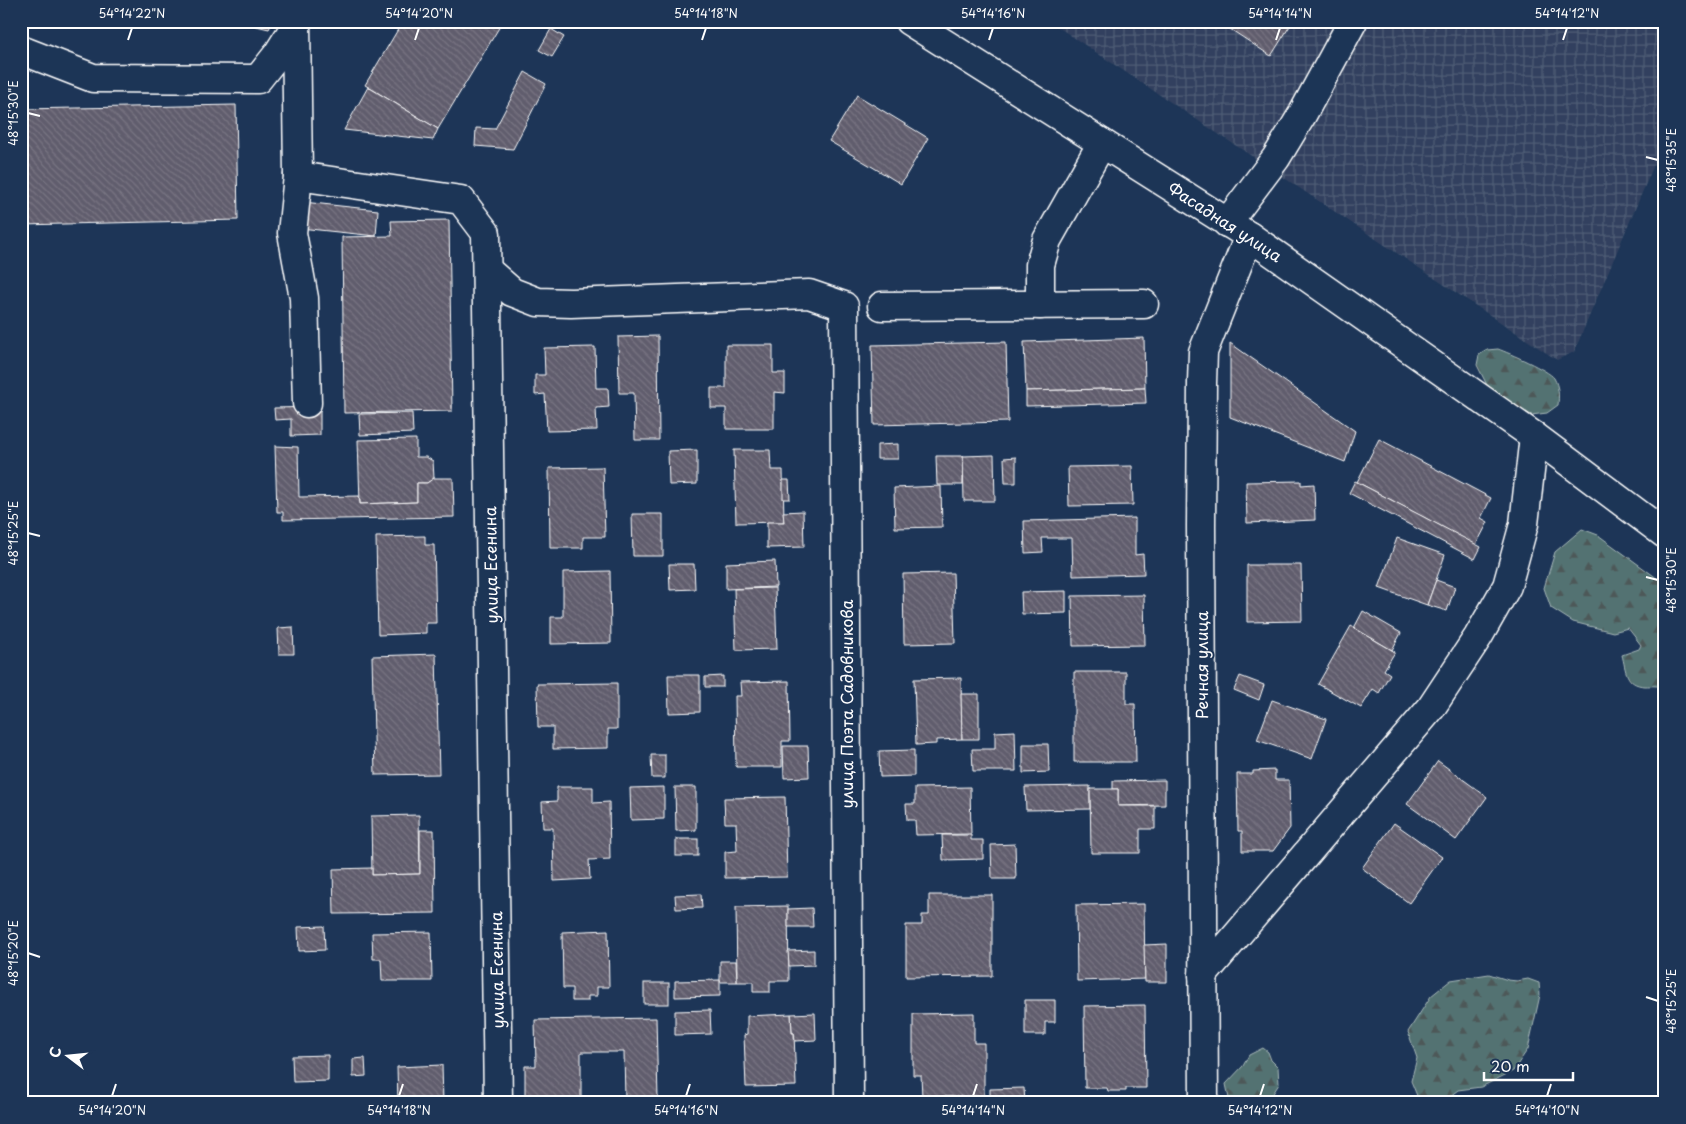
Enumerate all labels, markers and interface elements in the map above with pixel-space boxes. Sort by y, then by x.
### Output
text: 54°14'22"N [98,4,166,22]
text: 54°14'20"N [385,4,453,22]
text: 54°14'18"N [674,4,738,22]
text: 54°14'16"N [961,4,1025,22]
text: 54°14'14"N [1248,4,1312,22]
text: 54°14'12"N [1535,4,1599,22]
text: 48°15'30"E [4,80,22,146]
text: 48°15'35"E [1662,128,1680,192]
street label: Фасадная улица [1164,175,1287,267]
text: 48°15'25"E [4,501,22,565]
street label: улица Есенина [477,506,503,624]
text: 48°15'30"E [1662,547,1680,613]
street label: улица Поэта Садовникова [834,599,858,809]
street label: Речная улица [1189,611,1213,719]
street label: улица Есенина [483,911,509,1029]
text: 48°15'20"E [4,920,22,986]
text: 48°15'25"E [1662,969,1680,1033]
north arrow [42,1032,92,1082]
text: С [43,1044,67,1060]
scale bar [1484,1049,1572,1081]
text: 20 m [1491,1054,1530,1077]
text: 54°14'20"N [78,1101,146,1119]
text: 54°14'18"N [367,1101,431,1119]
text: 54°14'16"N [654,1101,718,1119]
text: 54°14'14"N [941,1101,1005,1119]
text: 54°14'12"N [1228,1101,1292,1119]
text: 54°14'10"N [1514,1101,1580,1119]

